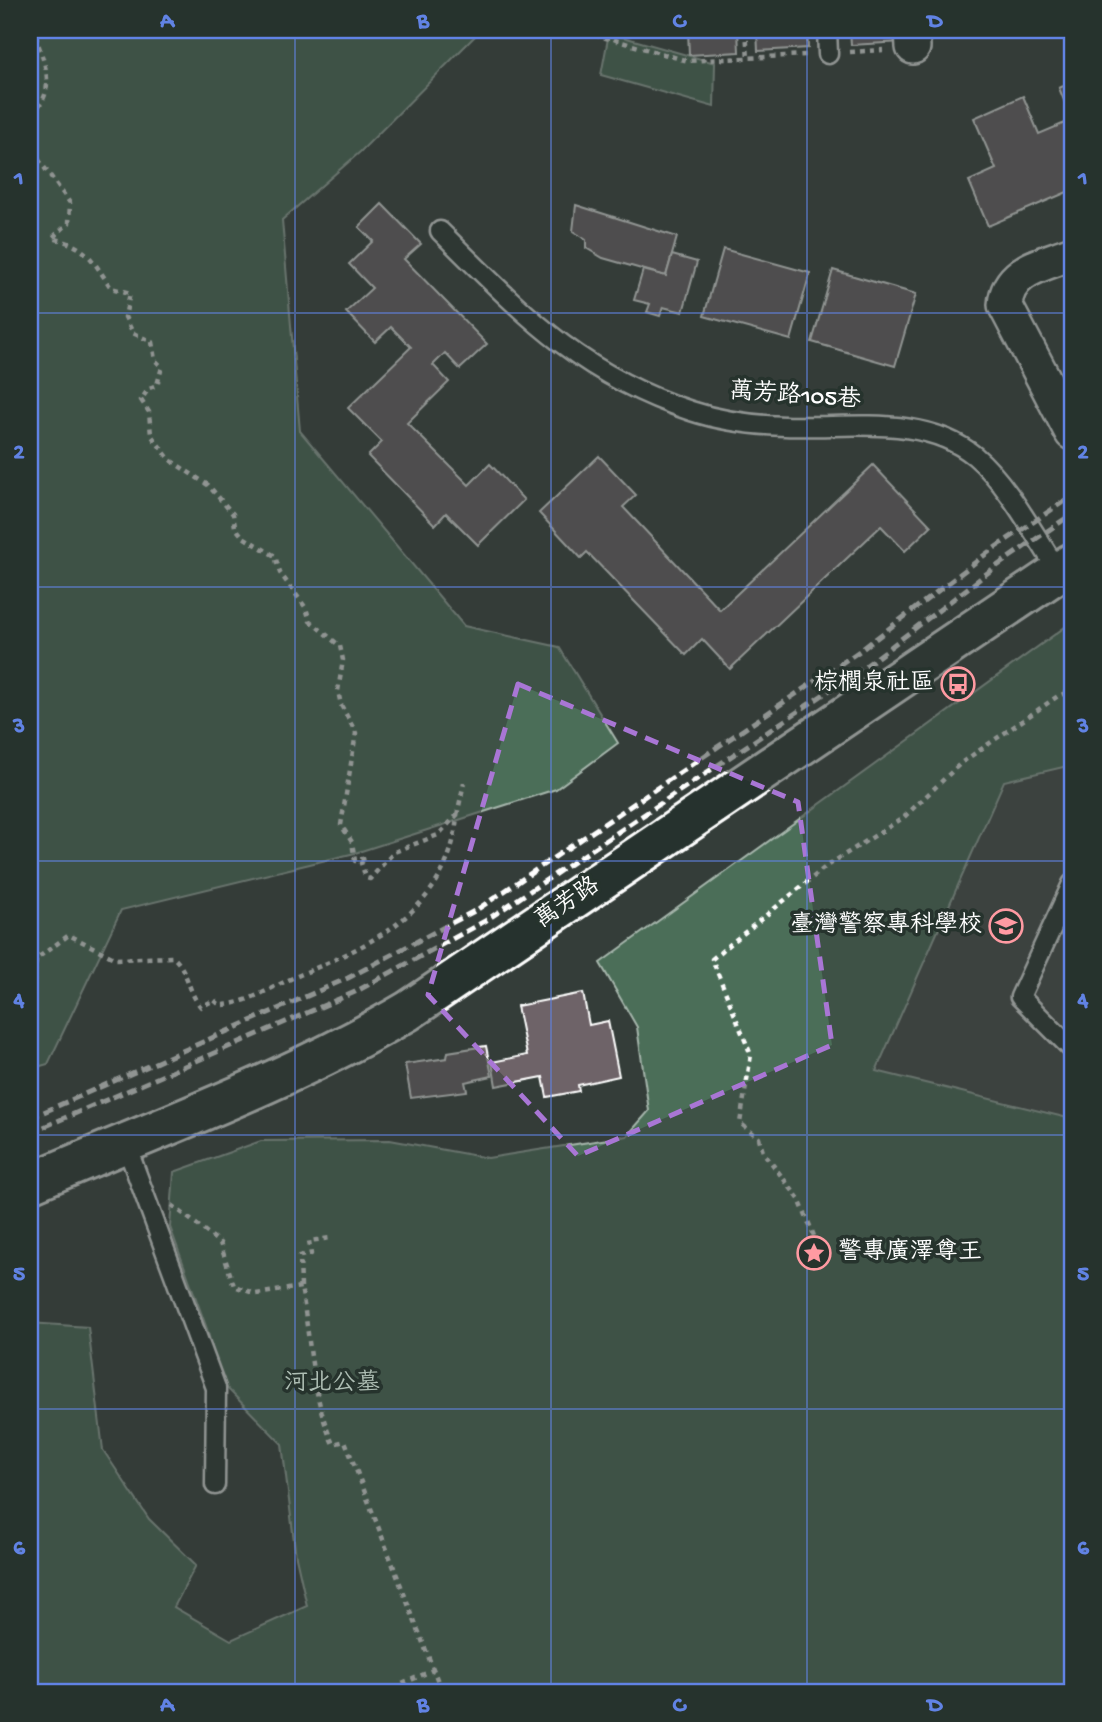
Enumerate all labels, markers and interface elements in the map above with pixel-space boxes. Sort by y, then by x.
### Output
text: A [159,9,175,36]
text: B [416,9,430,36]
text: C [673,9,688,36]
text: D [926,9,944,36]
text: 1 [13,166,24,193]
text: 1 [1077,166,1088,193]
street label: 萬芳路105巷 [728,376,862,416]
text: 2 [13,440,25,467]
text: 2 [1077,440,1089,467]
bus stop icon: 棕櫚泉社區 [939,665,977,703]
place label: 棕櫚泉社區 [814,669,934,699]
text: 3 [12,714,25,741]
text: 3 [1076,714,1089,741]
street label: 萬芳路 [529,870,606,936]
school or university icon: 臺灣警察專科學校 [987,907,1025,945]
place label: 臺灣警察專科學校 [790,911,982,941]
text: 4 [13,988,25,1015]
text: 4 [1077,988,1089,1015]
place icon: 警專廣澤尊王 [795,1234,833,1272]
place label: 警專廣澤尊王 [838,1238,982,1268]
text: 5 [13,1262,25,1289]
text: 5 [1077,1262,1089,1289]
park label: 河北公墓 [284,1369,380,1399]
text: 6 [13,1536,26,1563]
text: 6 [1077,1536,1090,1563]
text: A [159,1693,175,1720]
text: B [416,1693,430,1720]
text: C [673,1693,688,1720]
text: D [926,1693,944,1720]

